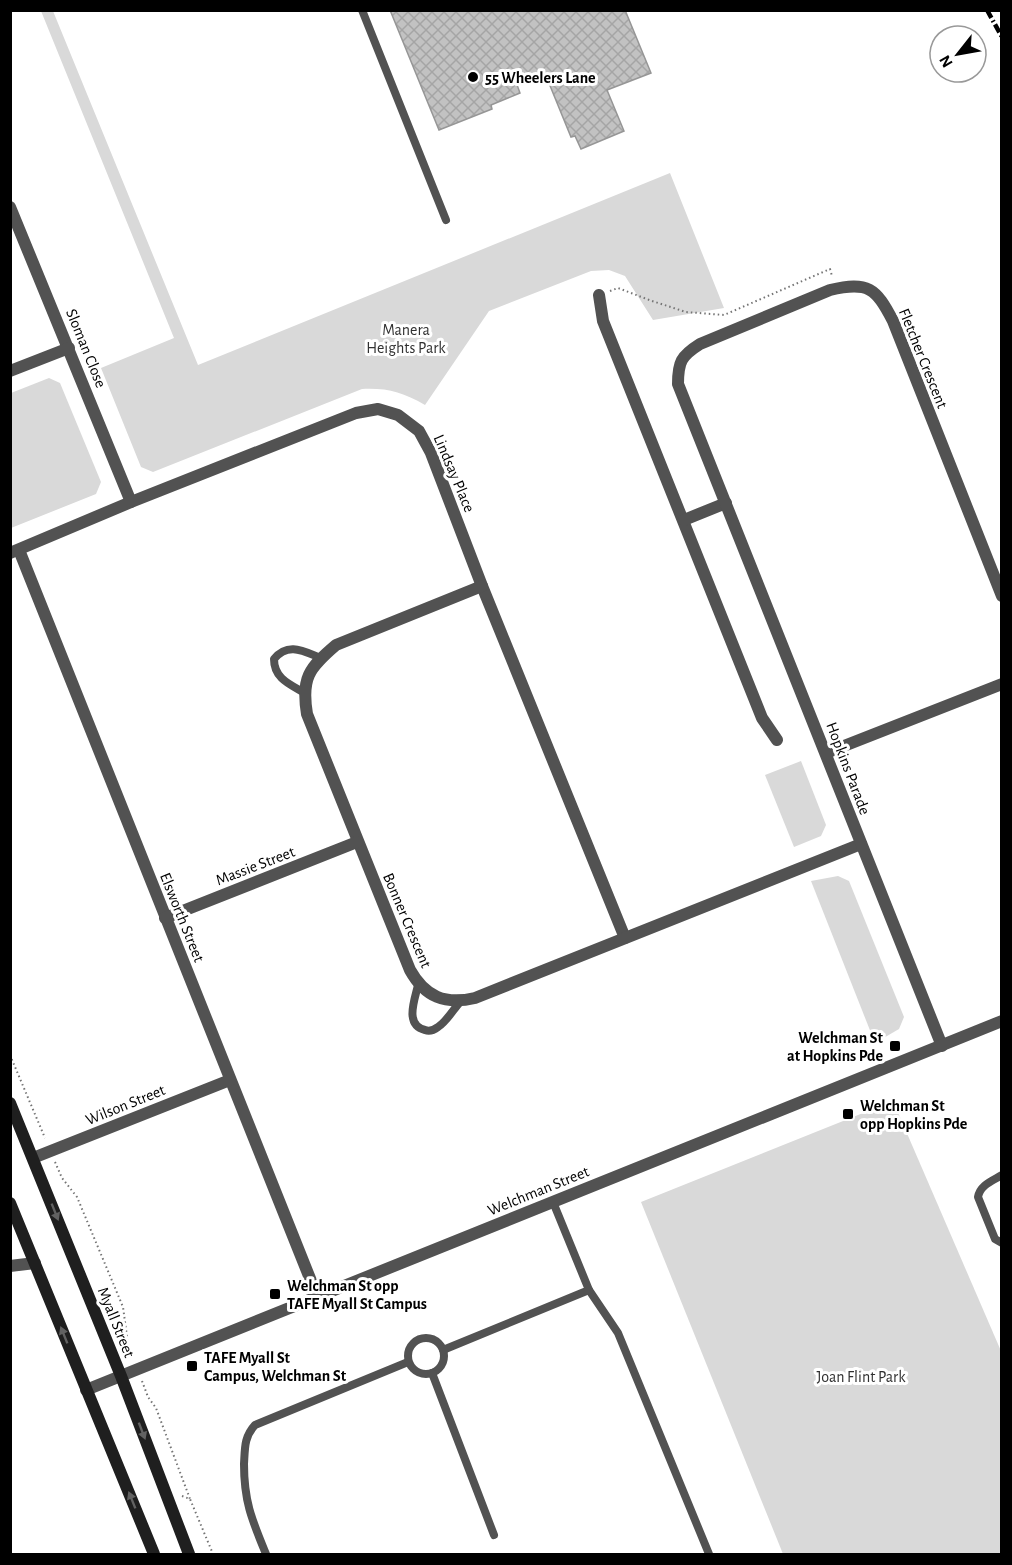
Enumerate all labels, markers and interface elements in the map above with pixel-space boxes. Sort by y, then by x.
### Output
north arrow [928,24,988,84]
text: N [936,52,956,70]
marker: 55 Wheelers Lane [466,70,480,84]
place label: 55 Wheelers Lane [485,70,596,86]
street label: Fletcher Crescent [896,306,950,411]
street label: Sloman Close [63,307,109,390]
park label: Manera Heights Park [366,322,446,356]
street label: Lindsay Place [430,432,478,515]
street label: Hopkins Parade [823,720,873,817]
street label: Massie Street [214,844,297,888]
street label: Elsworth Street [157,870,207,964]
street label: Bonner Crescent [380,871,434,970]
place label: Welchman St at Hopkins Pde [787,1030,884,1064]
marker: Welchman St at Hopkins Pde [888,1039,902,1053]
street label: Wilson Street [83,1082,167,1128]
place label: Welchman St opp Hopkins Pde [860,1098,968,1132]
marker: Welchman St opp Hopkins Pde [841,1107,855,1121]
street label: Welchman Street [485,1163,591,1219]
one-way arrow [50,1204,60,1222]
place label: Welchman St opp TAFE Myall St Campus [287,1278,427,1313]
street label: Myall Street [94,1285,137,1360]
marker: Welchman St opp TAFE Myall St Campus [268,1287,282,1301]
one-way arrow [59,1326,69,1344]
place label: TAFE Myall St Campus, Welchman St [204,1350,347,1384]
marker: TAFE Myall St Campus, Welchman St [185,1359,199,1373]
park label: Joan Flint Park [817,1369,906,1385]
one-way arrow [137,1422,147,1440]
one-way arrow [126,1491,136,1509]

